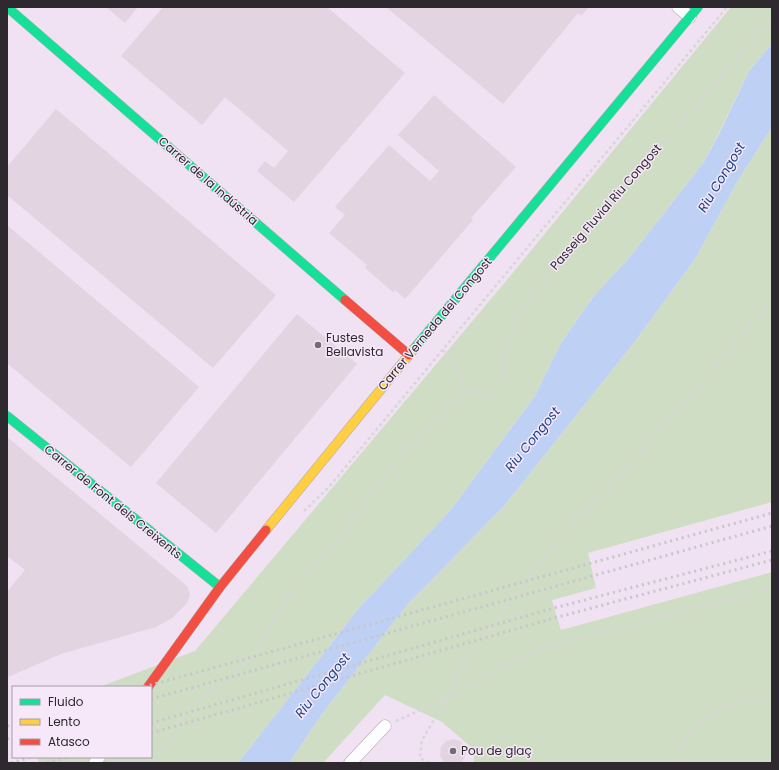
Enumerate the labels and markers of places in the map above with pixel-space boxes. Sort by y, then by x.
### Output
place label: Fustes Bellavista [326,329,383,360]
marker: Fustes Bellavista [313,340,323,350]
place label: Pou de glaç [461,742,532,759]
marker: Pou de glaç [448,746,458,756]

